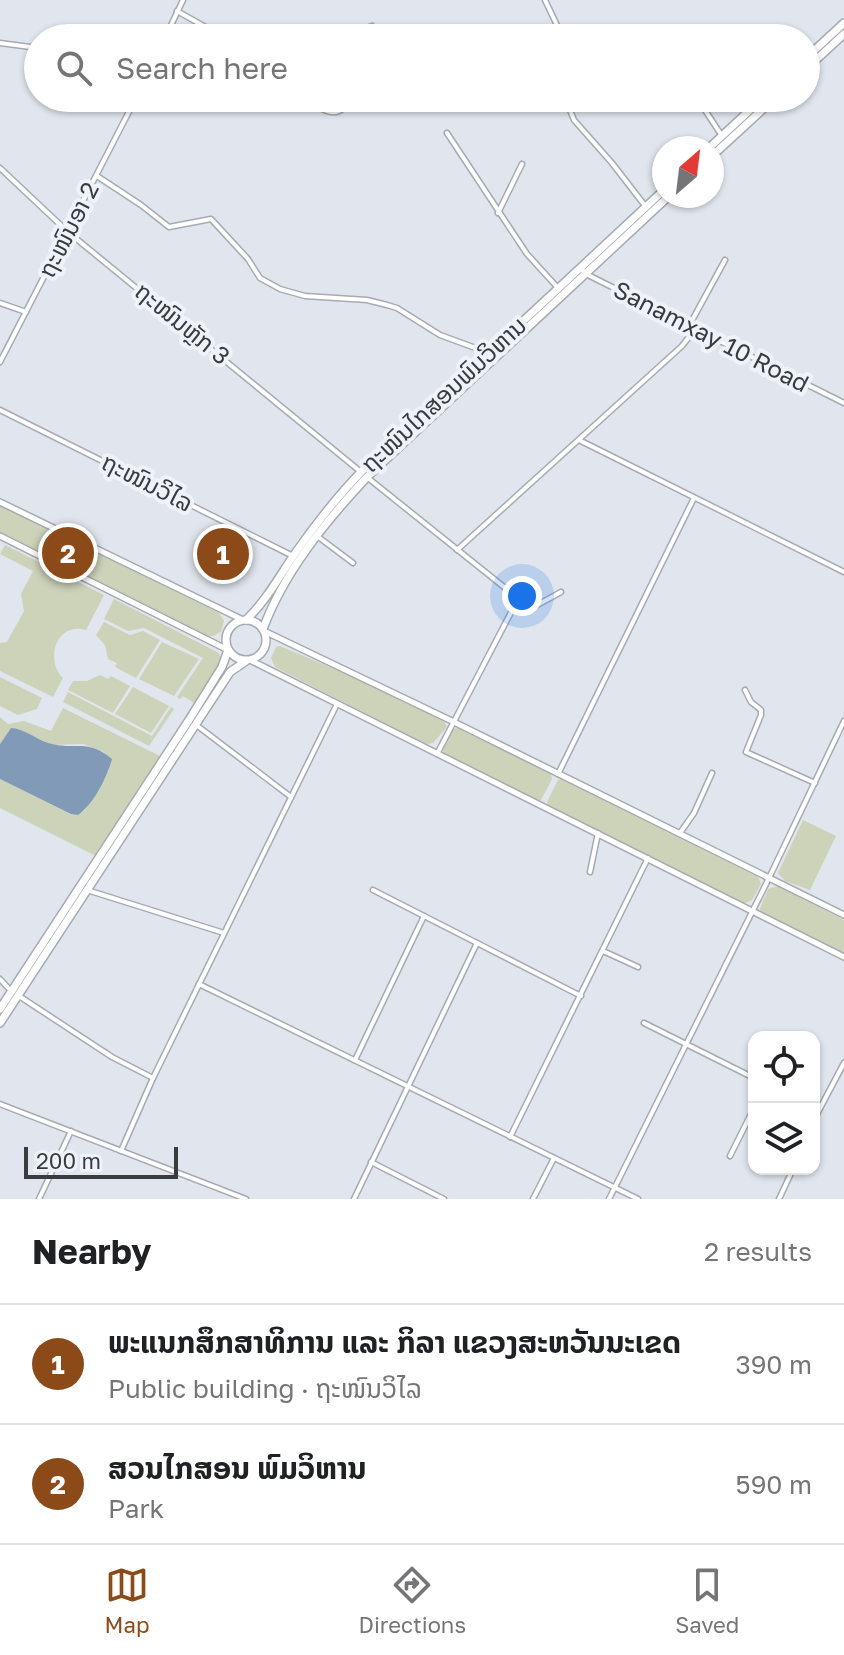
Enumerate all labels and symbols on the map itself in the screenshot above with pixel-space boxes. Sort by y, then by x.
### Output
north arrow [652,136,724,208]
street label: ຖະໜົນອາ 2 [31,177,104,282]
street label: Sanamxay 10 Road [609,274,814,397]
street label: ຖະໜົນຫຼັກ 3 [129,276,236,371]
street label: ຖະໜົນໄກສອນພົມວິຫານ [354,310,532,478]
street label: ຖະໜົນວິໄລ [97,446,198,517]
pin: 2 [42,523,94,583]
pin: 1 [197,524,249,584]
your location [502,576,542,616]
scale bar [24,1143,178,1179]

